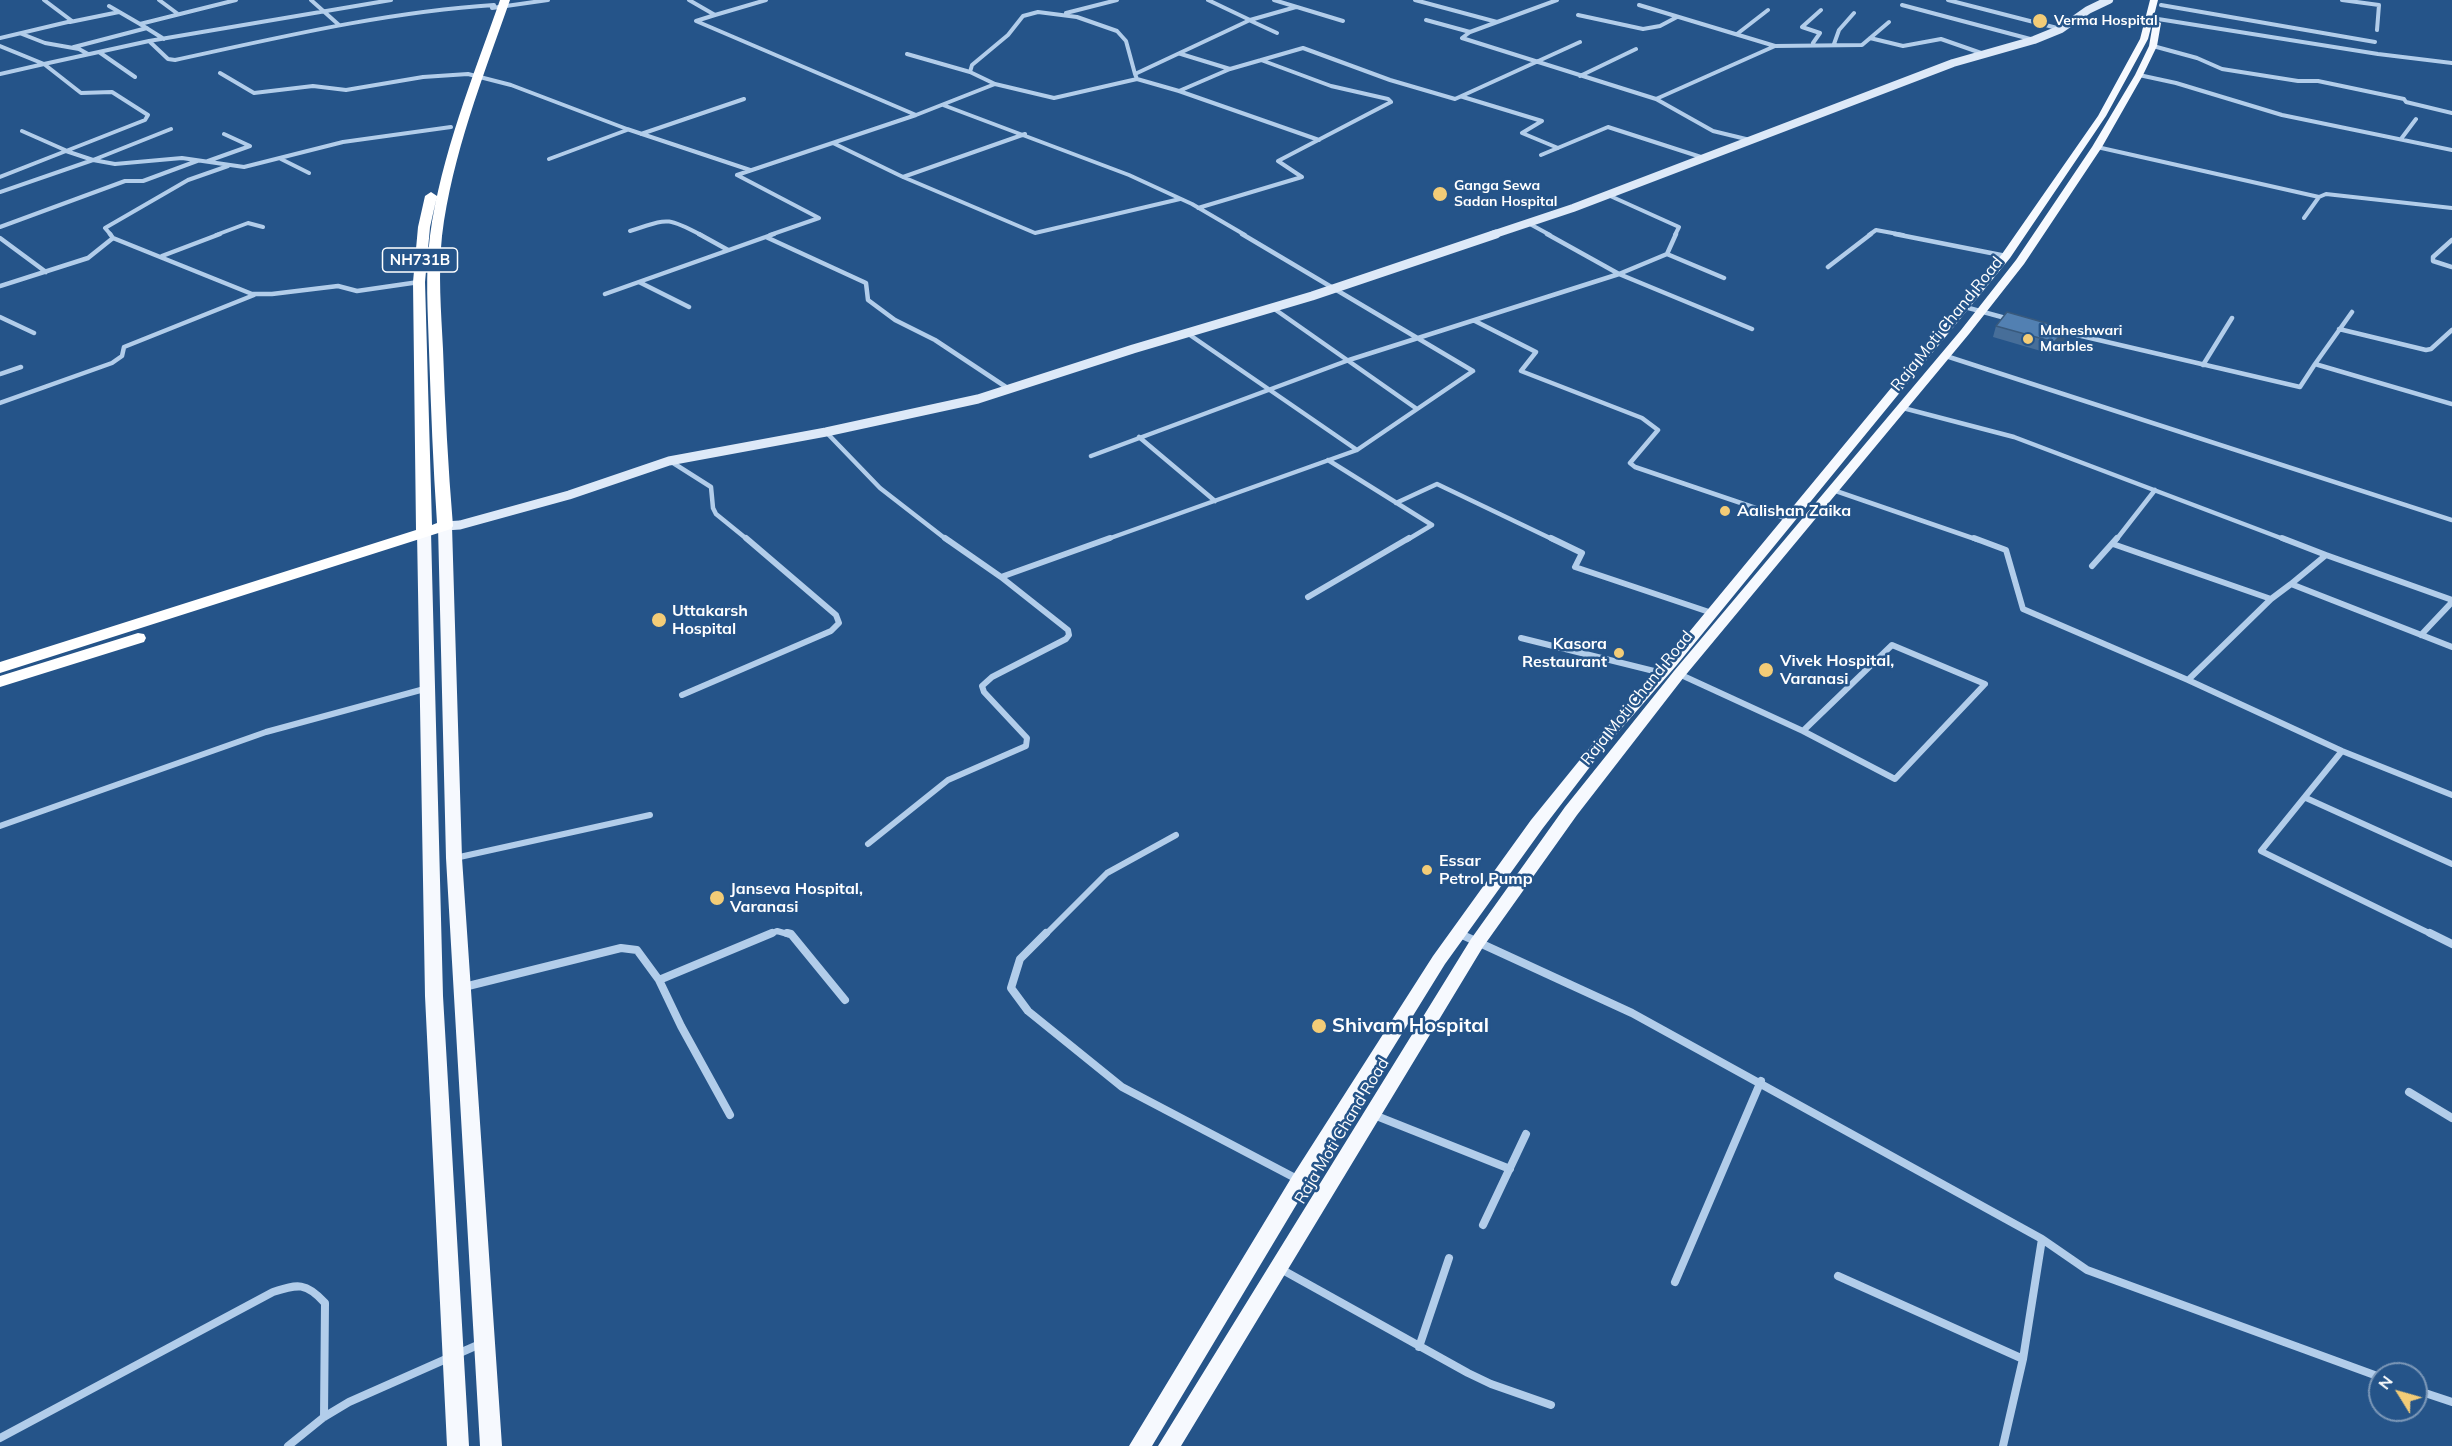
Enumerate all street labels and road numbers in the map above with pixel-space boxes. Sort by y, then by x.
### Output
road number: NH731B [382,248,458,272]
street label: Raja Moti Chand Road [1887,253,2007,395]
street label: Raja Moti Chand Road [1577,627,1697,769]
street label: Raja Moti Chand Road [1291,1055,1393,1207]

